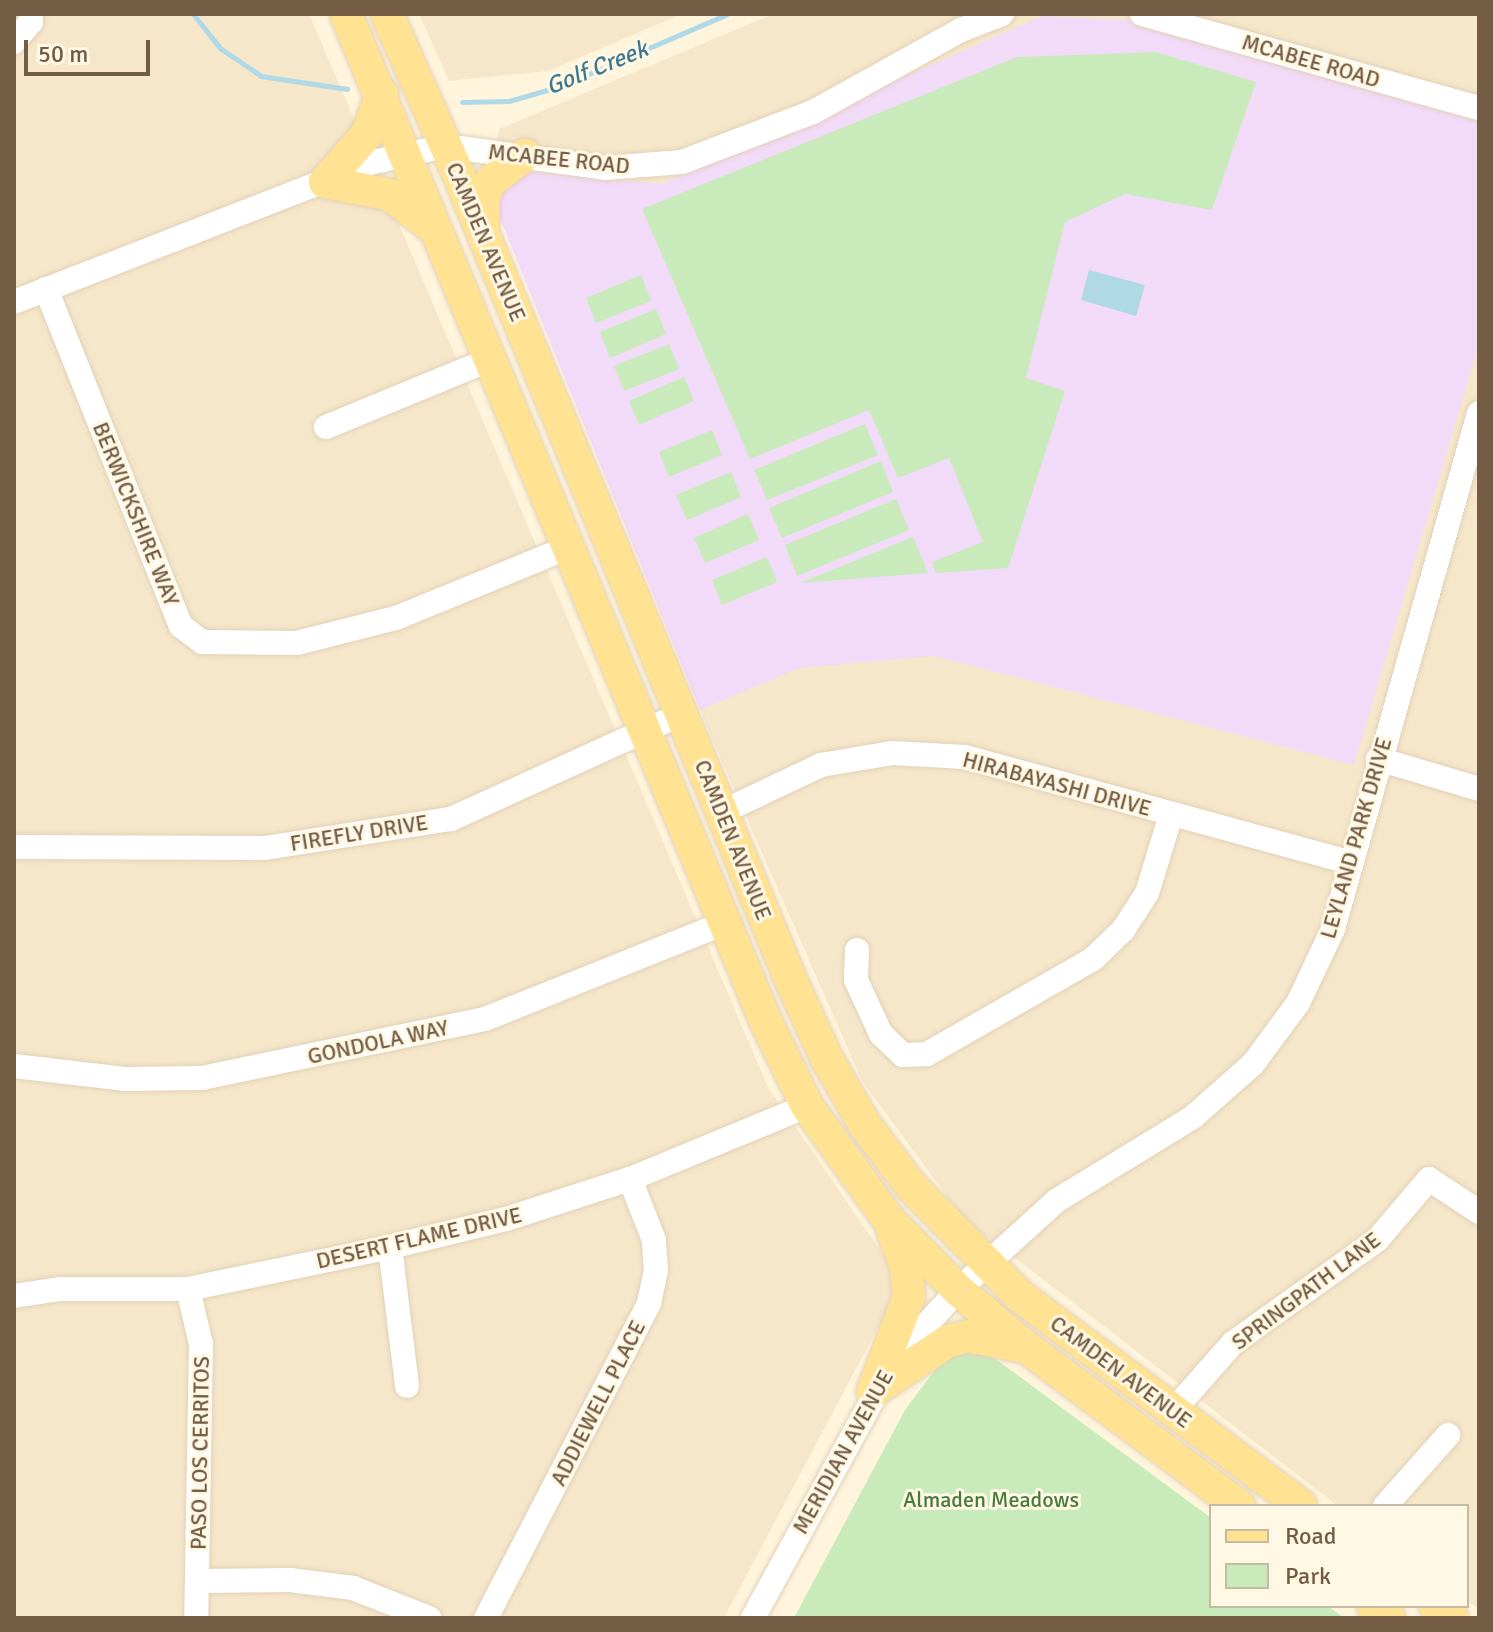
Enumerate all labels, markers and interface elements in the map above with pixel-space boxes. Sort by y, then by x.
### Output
scale bar [28,24,154,74]
street label: MCABEE ROAD [1239,29,1383,93]
water label: Golf Creek [542,35,652,101]
text: 50 m [38,39,88,69]
street label: MCABEE ROAD [487,138,631,180]
street label: CAMDEN AVENUE [441,158,531,326]
street label: BERWICKSHIRE WAY [87,418,185,610]
street label: LEYLAND PARK DRIVE [1315,734,1397,942]
street label: HIRABAYASHI DRIVE [960,746,1154,822]
street label: CAMDEN AVENUE [689,756,777,924]
street label: FIREFLY DRIVE [288,809,430,857]
street label: GONDOLA WAY [305,1014,451,1070]
street label: DESERT FLAME DRIVE [314,1201,524,1275]
street label: SPRINGPATH LANE [1226,1226,1386,1356]
street label: CAMDEN AVENUE [1045,1310,1197,1434]
street label: ADDIEWELL PLACE [545,1316,651,1490]
street label: PASO LOS CERRITOS [185,1356,215,1550]
street label: MERIDIAN AVENUE [787,1365,899,1539]
park label: Almaden Meadows [903,1487,1079,1513]
legend [1209,1504,1469,1608]
text: Road [1285,1521,1336,1551]
text: Park [1285,1561,1331,1591]

